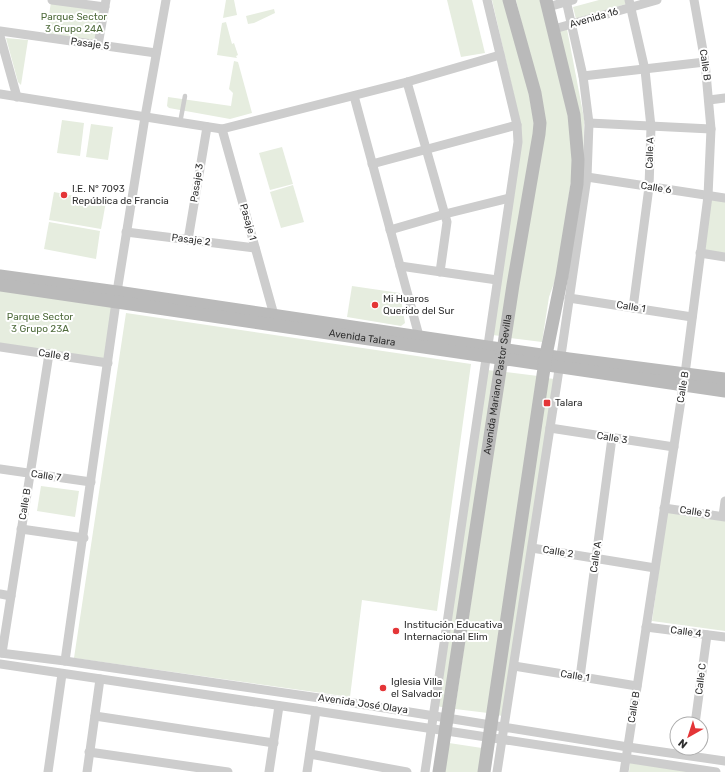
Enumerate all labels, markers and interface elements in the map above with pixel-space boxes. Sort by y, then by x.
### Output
street label: Avenida 16 [568,5,620,31]
park label: Parque Sector 3 Grupo 24A [41,11,107,35]
street label: Pasaje 5 [70,35,110,53]
street label: Calle B [697,48,713,82]
street label: Calle A [643,137,657,169]
street label: Pasaje 3 [188,163,206,203]
street label: Calle 6 [640,180,672,196]
place label: I.E. N° 7093 República de Francia [72,183,169,207]
marker: I.E. N° 7093 República de Francia [59,190,69,200]
street label: Pasaje 1 [237,202,259,242]
street label: Pasaje 2 [171,232,211,248]
place label: Mi Huaros Querido del Sur [383,293,454,317]
street label: Calle 1 [616,299,646,315]
marker: Mi Huaros Querido del Sur [370,300,380,310]
park label: Parque Sector 3 Grupo 23A [7,311,73,335]
street label: Avenida Mariano Pastor Sevilla [481,313,514,456]
street label: Avenida Talara [328,327,396,349]
street label: Calle 8 [38,347,70,363]
street label: Calle B [675,370,691,404]
place label: Talara [555,397,583,409]
marker: Talara [542,398,552,408]
street label: Calle 3 [596,430,628,446]
street label: Calle 7 [30,468,62,484]
street label: Calle B [17,487,33,521]
street label: Calle 5 [679,504,711,520]
street label: Calle A [588,540,604,573]
street label: Calle 2 [542,544,574,560]
place label: Institución Educativa Internacional Elim [404,619,503,643]
street label: Calle 4 [670,624,702,640]
marker: Institución Educativa Internacional Elim [391,626,401,636]
street label: Calle C [693,662,709,695]
street label: Calle 1 [560,668,590,684]
place label: Iglesia Villa el Salvador [391,676,442,700]
marker: Iglesia Villa el Salvador [378,683,388,693]
street label: Calle B [626,690,642,724]
street label: Avenida José Olaya [317,692,409,716]
north arrow [669,716,709,756]
text: N [676,736,690,751]

